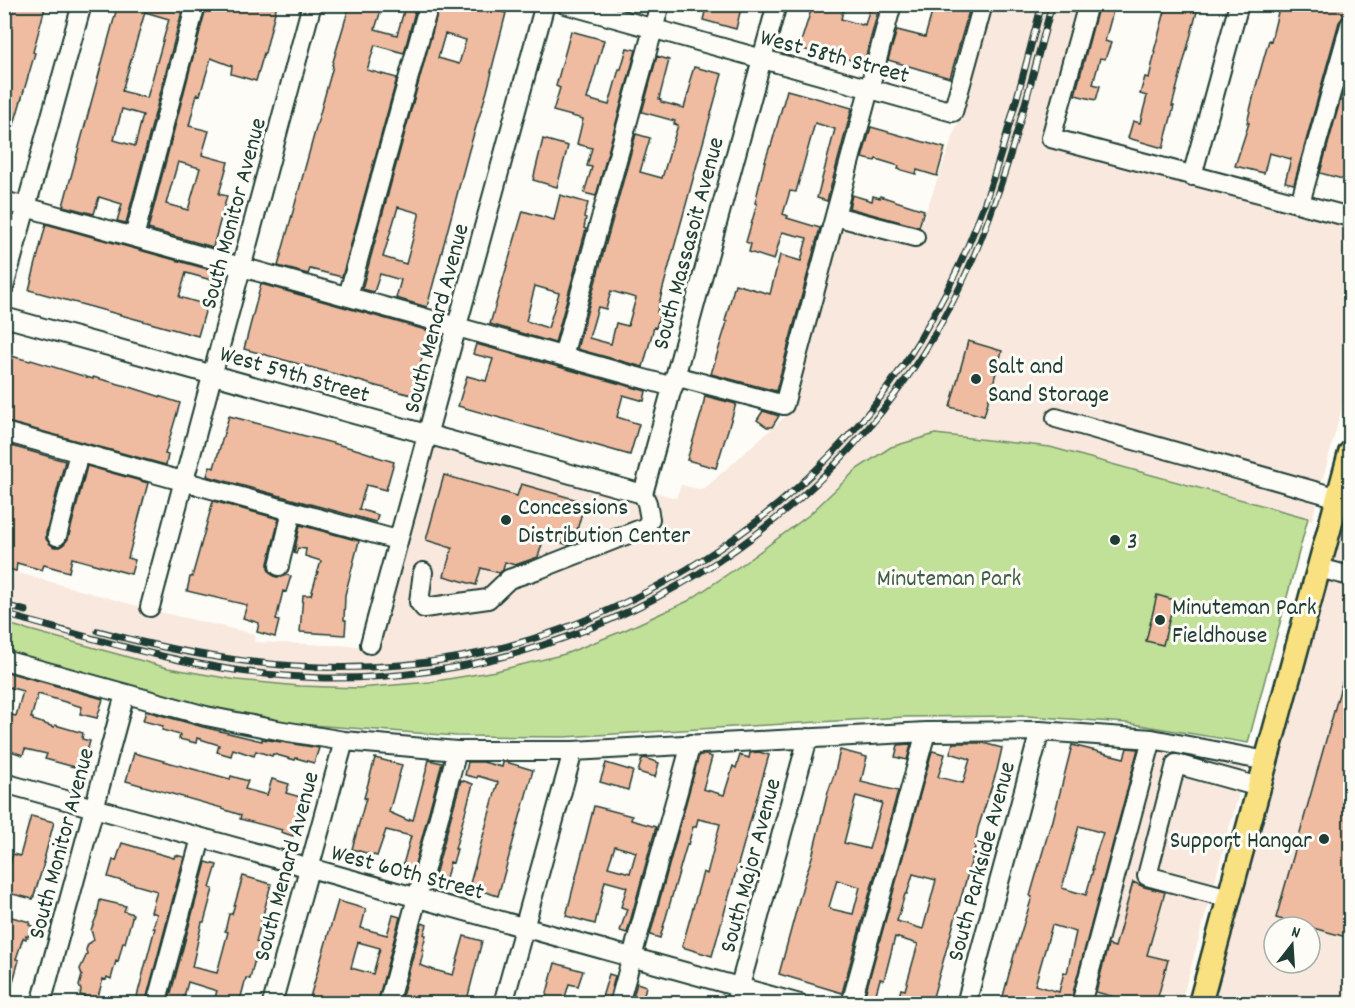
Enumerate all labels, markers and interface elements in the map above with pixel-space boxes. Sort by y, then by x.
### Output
street label: West 58th Street [756,22,913,94]
street label: South Monitor Avenue [193,114,277,313]
street label: South Massasoit Avenue [645,134,735,354]
street label: South Menard Avenue [396,220,480,417]
street label: West 59th Street [215,338,373,414]
place label: Salt and Sand Storage [988,351,1109,413]
marker: Salt and Sand Storage [969,372,983,386]
place label: Concessions Distribution Center [518,492,690,554]
marker: Concessions Distribution Center [499,513,513,527]
place label: 3 [1127,526,1138,560]
marker: 3 [1108,533,1122,547]
park label: Minuteman Park [877,563,1021,597]
place label: Minuteman Park Fieldhouse [1172,592,1317,654]
marker: Minuteman Park Fieldhouse [1153,613,1167,627]
street label: South Monitor Avenue [21,744,105,943]
street label: South Parkside Avenue [940,758,1026,965]
street label: South Menard Avenue [246,768,330,965]
street label: South Major Avenue [712,775,792,957]
place label: Support Hangar [1170,825,1312,859]
marker: Support Hangar [1317,832,1331,846]
street label: West 60th Street [327,837,488,911]
north arrow [1262,915,1322,975]
text: N [1289,921,1303,945]

